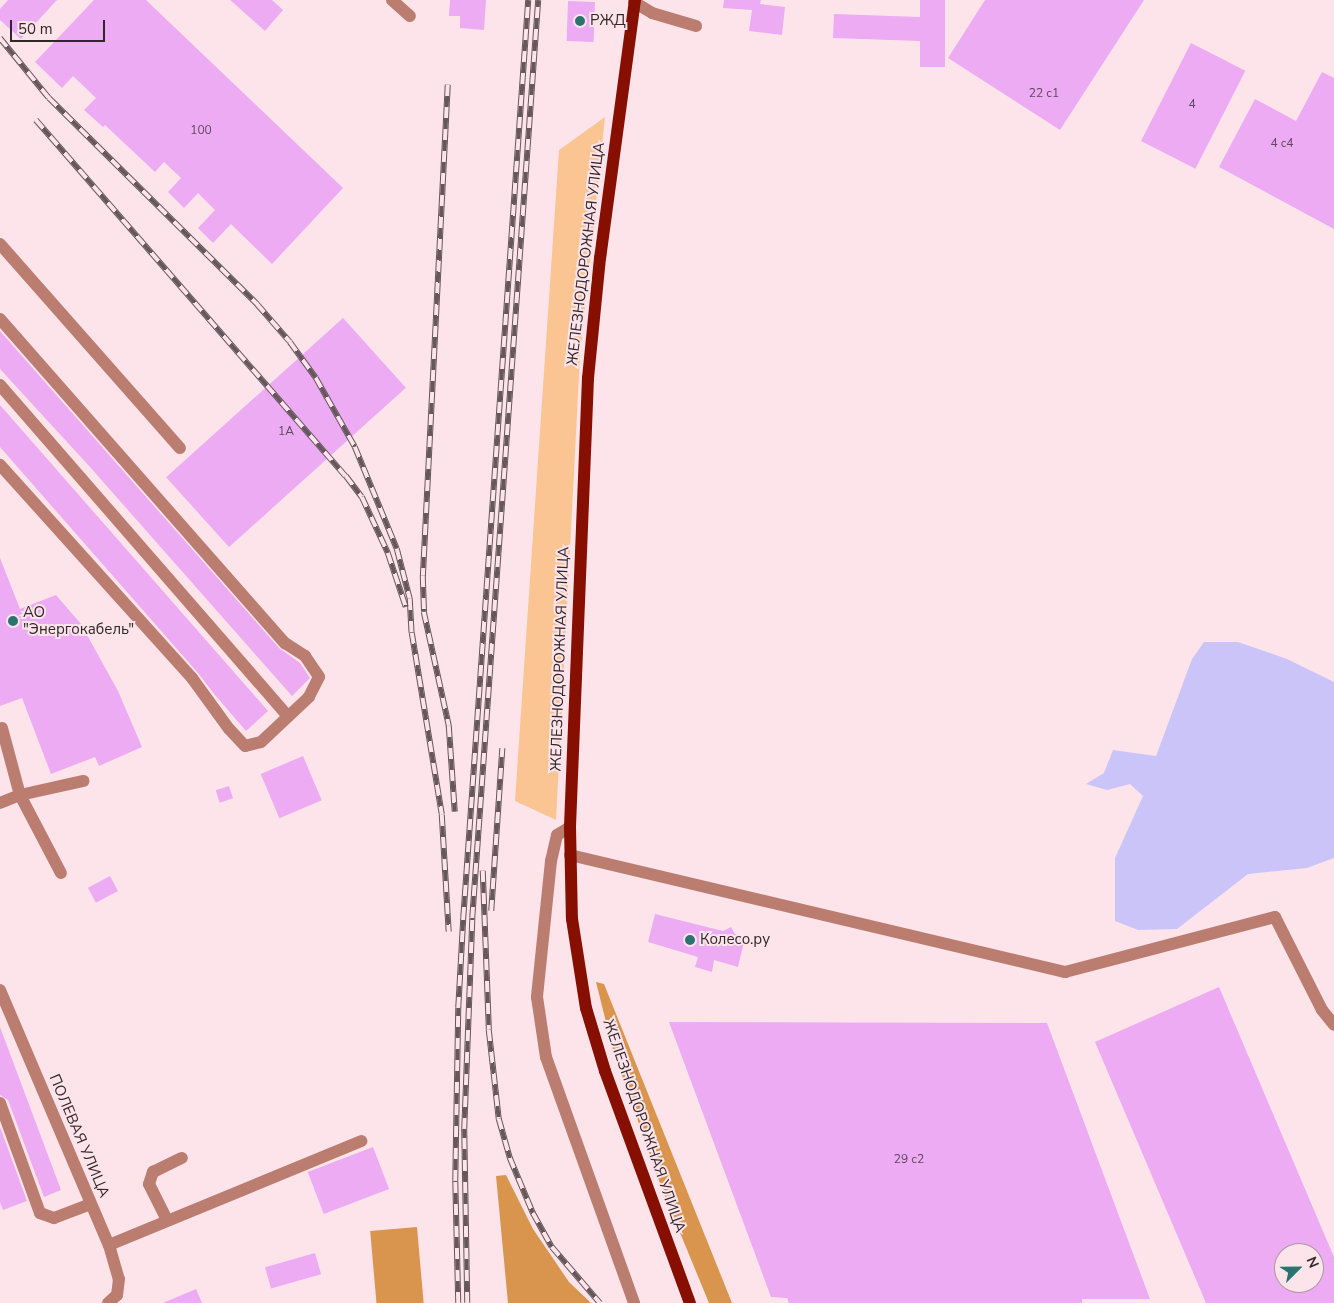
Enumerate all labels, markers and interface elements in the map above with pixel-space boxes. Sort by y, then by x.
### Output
scale bar [12,10,108,42]
place label: РЖД [590,12,626,30]
marker: РЖД [574,15,586,27]
text: 50 m [18,19,53,39]
house number: 22 с1 [1029,87,1059,101]
house number: 4 [1188,98,1196,112]
house number: 100 [190,124,212,138]
house number: 4 с4 [1270,137,1294,151]
street label: ЖЕЛЕЗНОДОРОЖНАЯ УЛИЦА [563,141,609,367]
house number: 1А [278,425,294,439]
street label: ЖЕЛЕЗНОДОРОЖНАЯ УЛИЦА [547,546,573,772]
place label: АО "Энергокабель" [23,603,134,638]
marker: АО "Энергокабель" [7,615,19,627]
place label: Колесо.ру [700,931,770,949]
marker: Колесо.ру [684,934,696,946]
street label: ЖЕЛЕЗНОДОРОЖНАЯ УЛИЦА [599,1017,689,1235]
street label: ПОЛЕВАЯ УЛИЦА [45,1072,113,1200]
house number: 29 с2 [894,1153,924,1167]
north arrow [1274,1243,1324,1293]
text: N [1302,1254,1323,1271]

